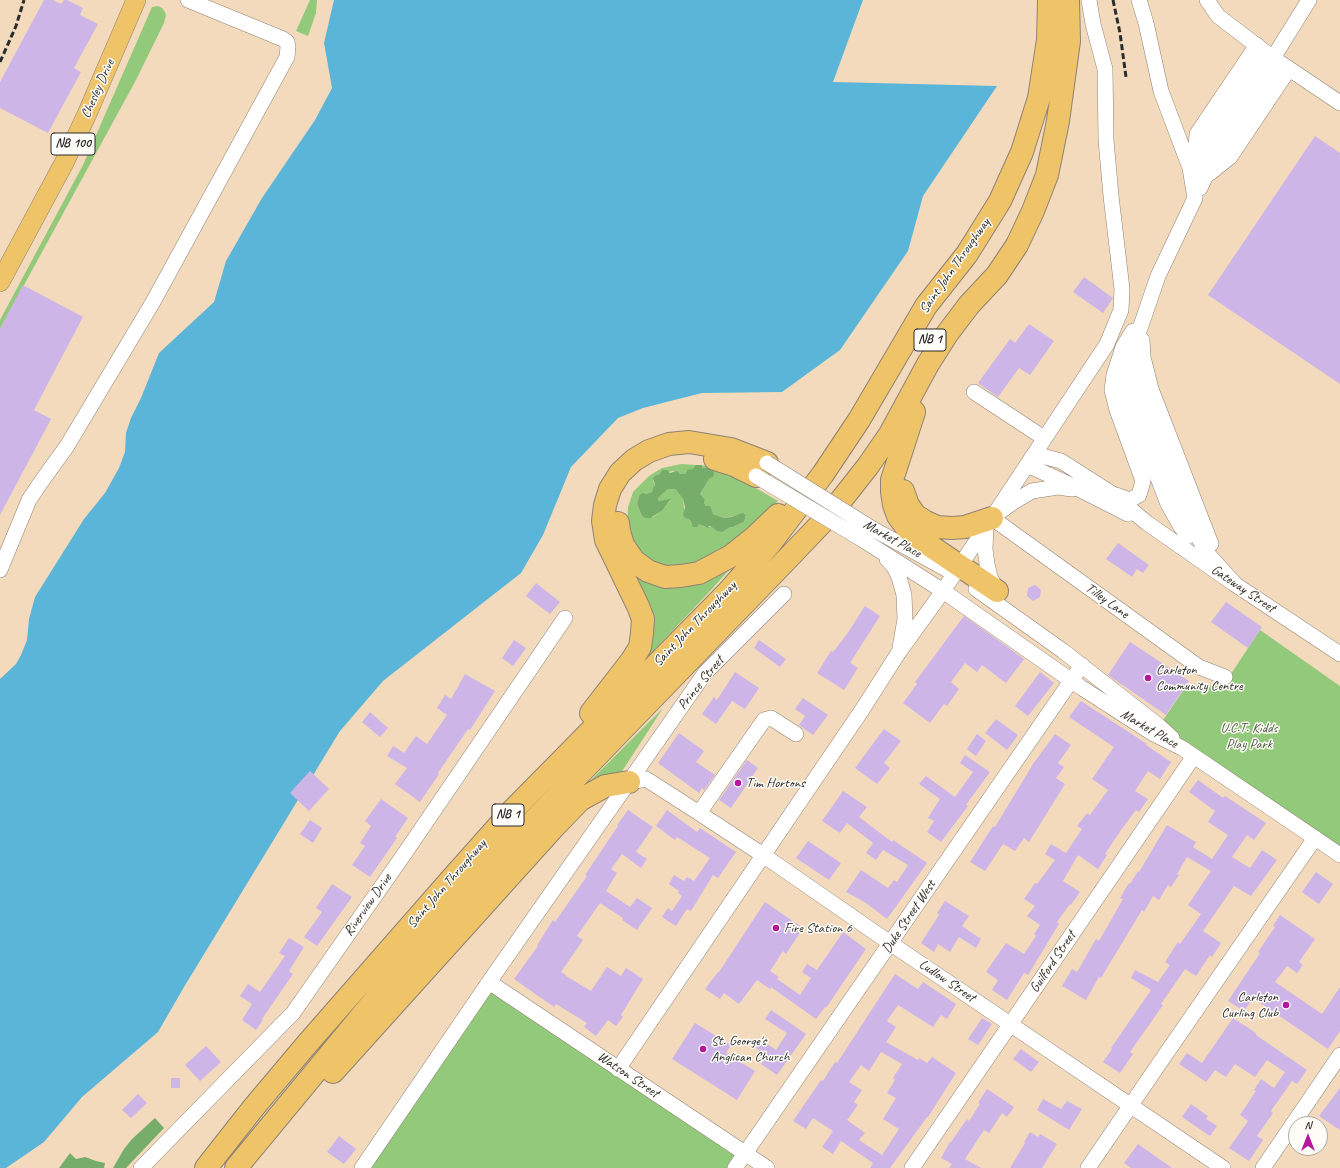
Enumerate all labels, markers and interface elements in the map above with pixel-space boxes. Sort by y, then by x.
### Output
street label: Chesley Drive [78,57,118,121]
road number: NB 100 [51,133,95,155]
street label: Saint John Throughway [916,215,994,317]
road number: NB 1 [914,329,946,351]
street label: Market Place [860,516,924,562]
street label: Gateway Street [1208,561,1278,617]
street label: Saint John Throughway [650,578,740,670]
street label: Tilley Lane [1082,580,1132,622]
street label: Prince Street [674,653,728,713]
place label: Carleton Community Centre [1156,662,1243,694]
marker: Carleton Community Centre [1143,673,1153,683]
street label: Market Place [1117,706,1181,752]
park label: U.C.T. Kidds Play Park [1221,720,1277,752]
place label: Tim Hortons [746,775,805,791]
marker: Tim Hortons [733,778,743,788]
road number: NB 1 [492,804,524,826]
street label: Saint John Throughway [404,836,490,932]
street label: Riverview Drive [340,871,396,939]
street label: Duke Street West [878,877,940,957]
place label: Fire Station 6 [784,920,852,936]
marker: Fire Station 6 [771,923,781,933]
street label: Guilford Street [1026,928,1080,996]
street label: Ludlow Street [916,956,978,1006]
place label: Carleton Curling Club [1221,989,1278,1022]
marker: Carleton Curling Club [1281,1000,1291,1010]
place label: St. George's Anglican Church [711,1033,789,1066]
marker: St. George's Anglican Church [698,1044,708,1054]
street label: Watson Street [594,1048,662,1102]
north arrow [1288,1116,1328,1156]
text: N [1305,1118,1311,1132]

